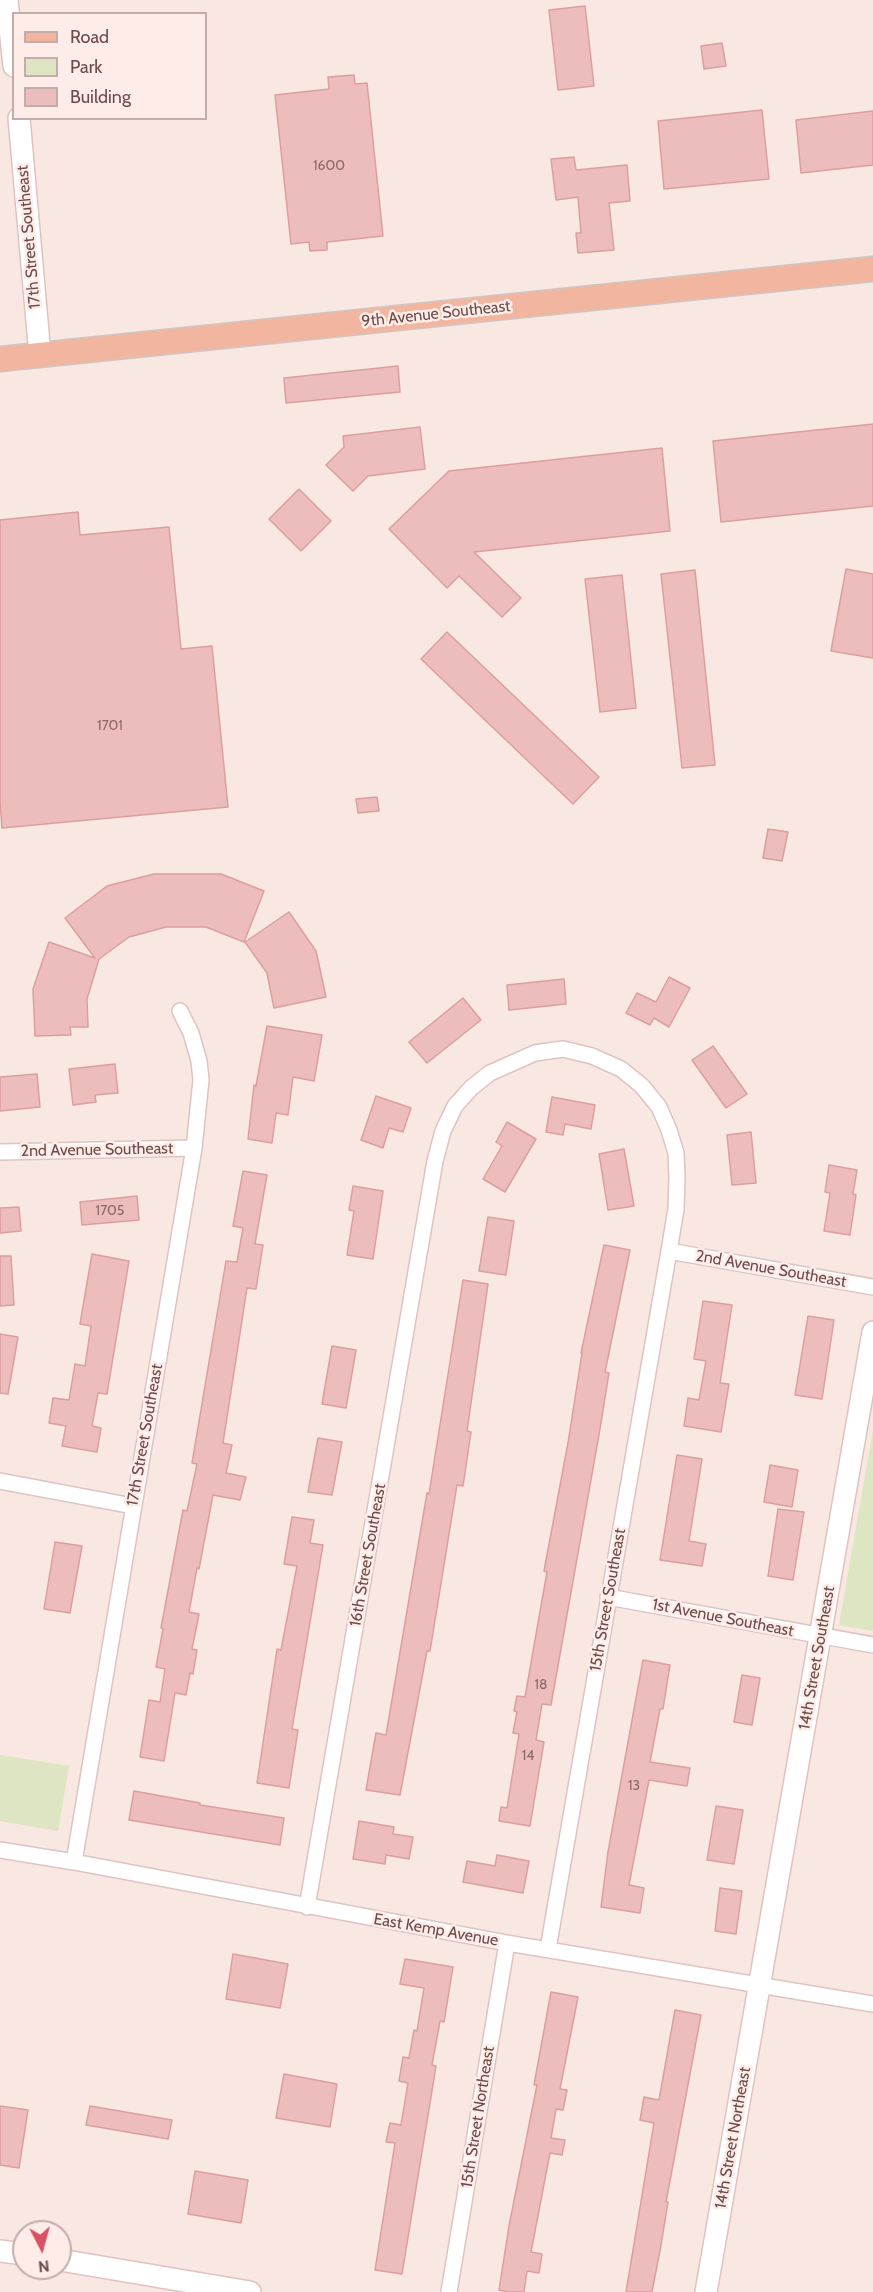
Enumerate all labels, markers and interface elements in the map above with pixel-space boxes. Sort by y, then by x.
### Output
legend [12,12,207,120]
text: Road [70,26,109,48]
text: Park [70,56,102,78]
text: Building [70,86,131,108]
house number: 1600 [313,158,345,174]
street label: 17th Street Southeast [13,164,45,310]
street label: 9th Avenue Southeast [361,297,511,331]
house number: 1701 [97,718,123,734]
street label: 2nd Avenue Southeast [21,1139,173,1161]
house number: 1705 [96,1203,124,1219]
street label: 2nd Avenue Southeast [694,1246,848,1292]
street label: 17th Street Southeast [123,1362,167,1508]
street label: 16th Street Southeast [346,1482,390,1628]
street label: 15th Street Southeast [586,1527,630,1673]
street label: 14th Street Southeast [795,1585,839,1731]
street label: 1st Avenue Southeast [651,1595,795,1641]
house number: 18 [534,1677,548,1693]
house number: 14 [522,1748,534,1764]
house number: 13 [628,1778,640,1794]
street label: East Kemp Avenue [372,1910,500,1950]
street label: 15th Street Northeast [457,2045,499,2189]
street label: 14th Street Northeast [711,2066,755,2210]
north arrow [12,2220,72,2280]
text: N [37,2256,50,2276]

